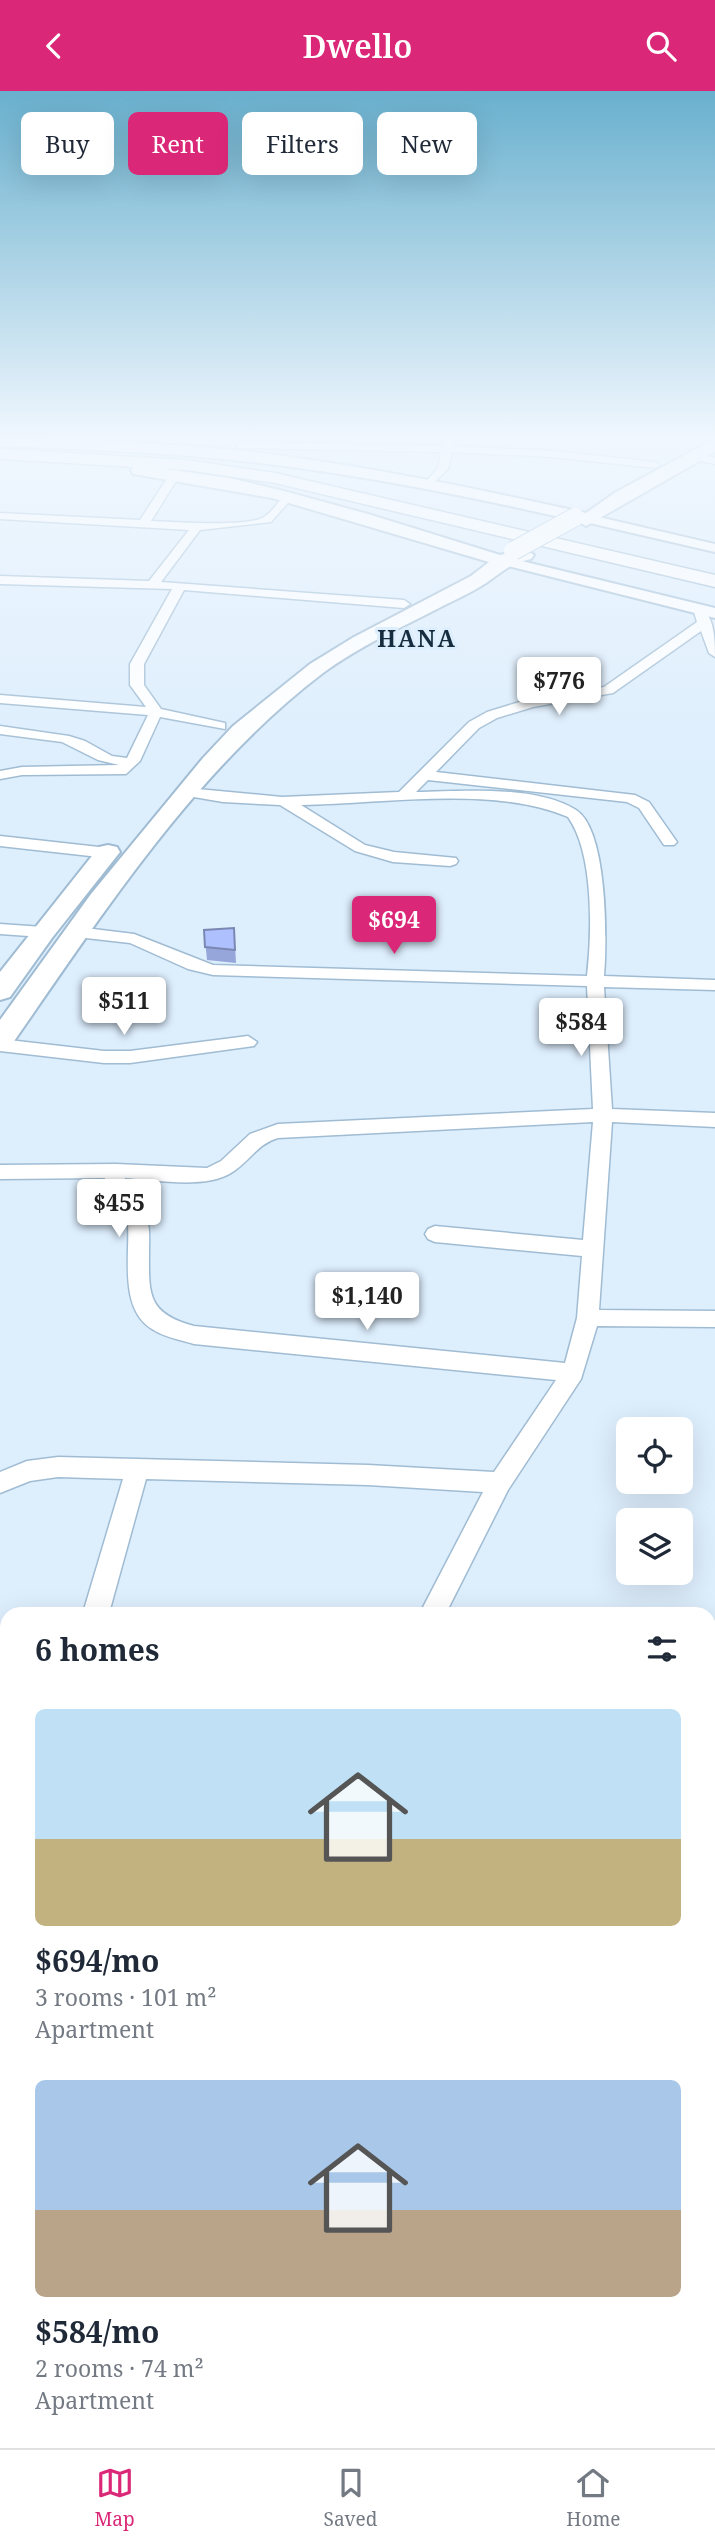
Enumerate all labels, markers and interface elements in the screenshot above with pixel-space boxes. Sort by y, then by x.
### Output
text: Dwello [302,24,413,67]
icon: back [35,27,73,65]
icon: search [642,27,680,65]
chip: Buy [21,112,114,175]
chip: Rent [128,112,228,175]
chip: Filters [242,112,363,175]
chip: New [377,112,477,175]
district label: HANA [377,622,457,654]
pin: $776 [518,657,600,717]
text: $776 [533,664,585,696]
pin: $694 [353,897,435,956]
text: $694 [368,903,420,935]
pin: $511 [83,977,165,1037]
text: $511 [98,984,150,1016]
pin: $584 [540,999,622,1058]
text: $584 [555,1005,607,1037]
pin: $455 [78,1179,160,1239]
text: $455 [93,1186,145,1218]
pin: $1,140 [310,1273,424,1332]
text: $1,140 [331,1279,403,1311]
map controls [616,1417,693,1585]
button: locate [616,1417,693,1494]
button: layers [616,1508,693,1585]
text: 6 homes [35,1629,159,1670]
icon: filters [643,1630,681,1668]
icon: home [295,1754,421,1880]
text: $694/mo [35,1940,159,1981]
text: 3 rooms · 101 m² [35,1981,217,2013]
text: Apartment [35,2013,154,2045]
icon: home [295,2125,421,2251]
text: $584/mo [35,2311,159,2352]
text: 2 rooms · 74 m² [35,2352,204,2384]
text: Apartment [35,2384,154,2416]
tab: Map [94,2464,135,2532]
tab: Saved [324,2464,377,2532]
tab: Home [566,2464,621,2532]

